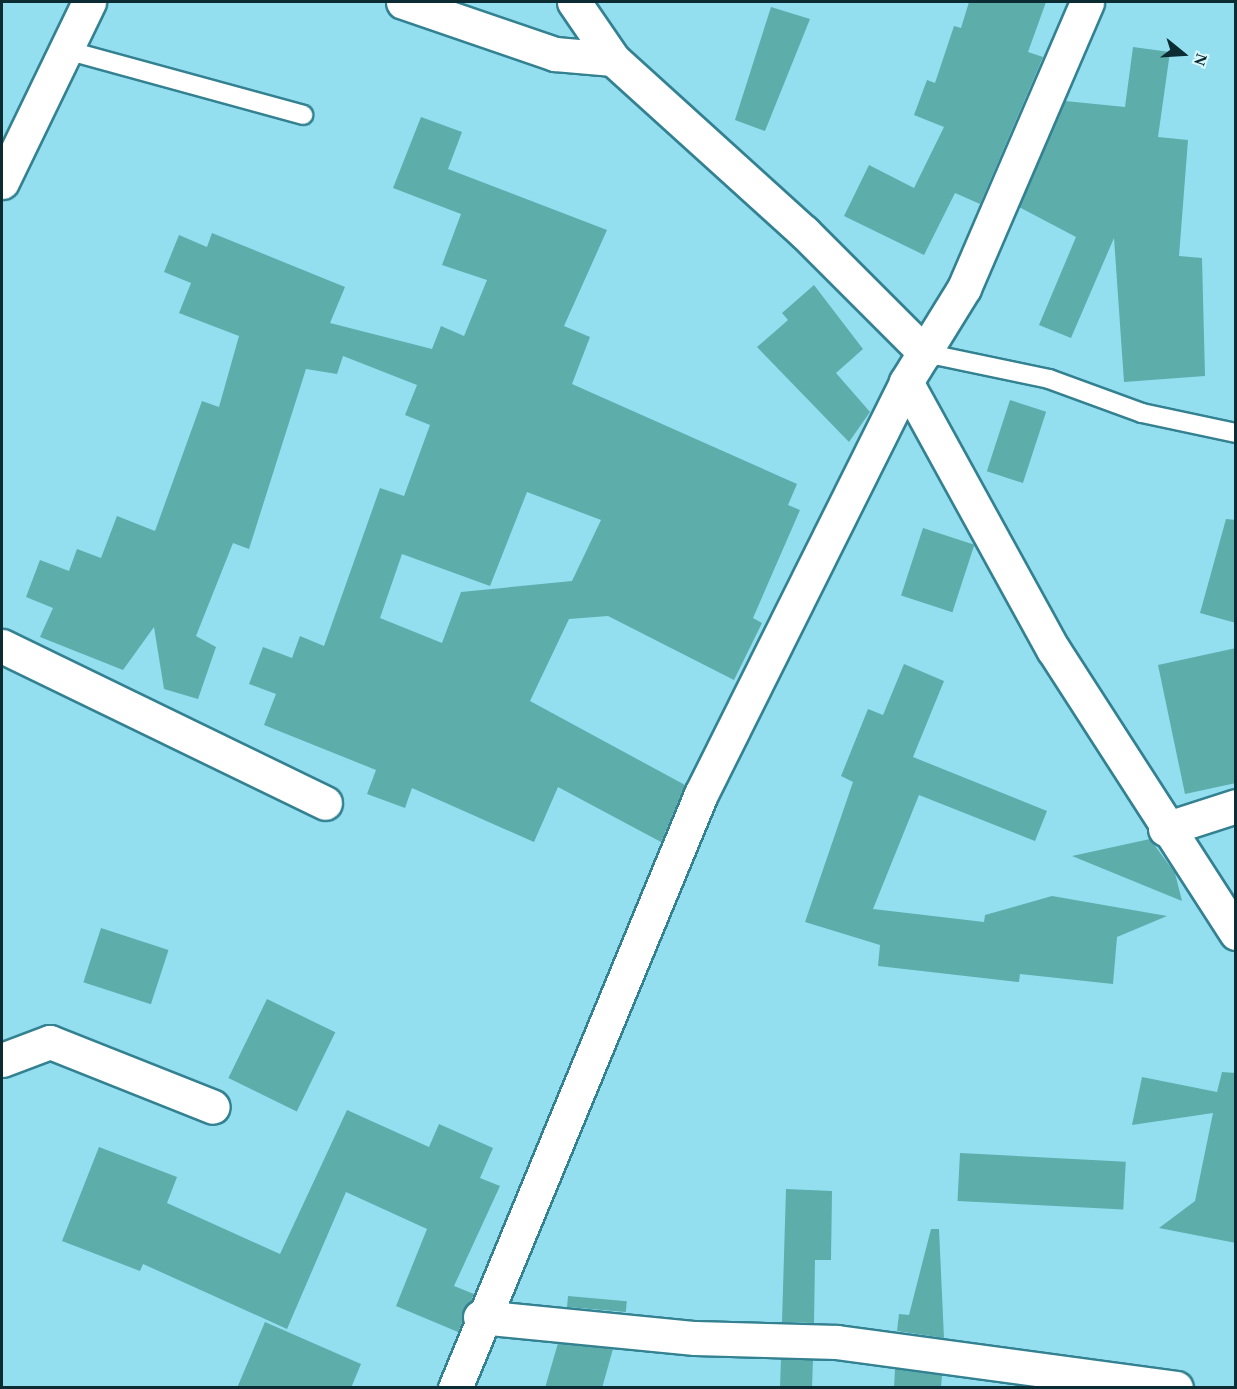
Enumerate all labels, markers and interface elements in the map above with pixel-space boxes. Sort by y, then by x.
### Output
north arrow [1153,24,1213,84]
text: N [1191,52,1210,68]

